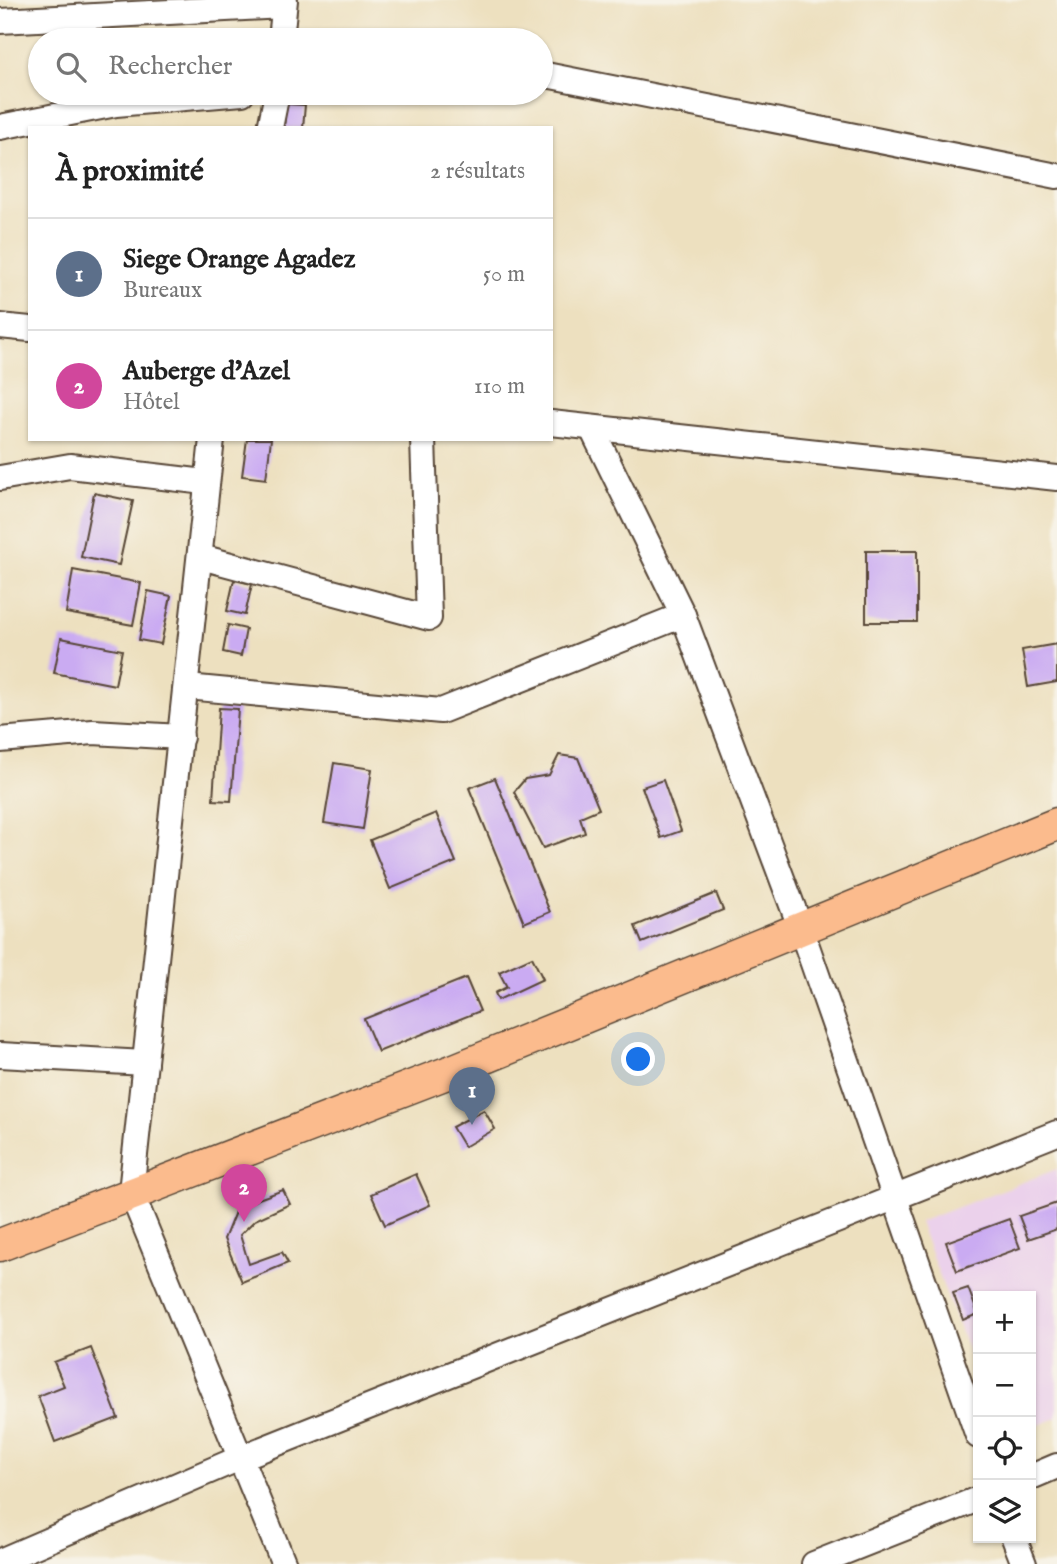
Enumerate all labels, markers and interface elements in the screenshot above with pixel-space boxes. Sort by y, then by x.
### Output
search box [28,28,553,105]
icon: search [52,48,90,86]
text: Rechercher [108,50,232,83]
text: À proximité [56,153,204,191]
text: 2 résultats [430,157,525,186]
text: Siege Orange Agadez [123,243,355,276]
text: 1 [75,260,83,289]
text: 50 m [483,260,525,289]
text: Bureaux [123,276,202,305]
text: Auberge d'Azel [123,355,290,388]
text: 2 [74,372,84,401]
text: 110 m [474,372,525,401]
text: Hôtel [123,388,180,417]
your location [621,1042,655,1076]
pin: 1 [449,1067,495,1125]
pin: 2 [221,1164,267,1222]
map controls [973,1291,1036,1543]
button: + [973,1291,1036,1354]
button: − [973,1354,1036,1417]
button: locate [973,1417,1036,1480]
button: layers [973,1480,1036,1543]

